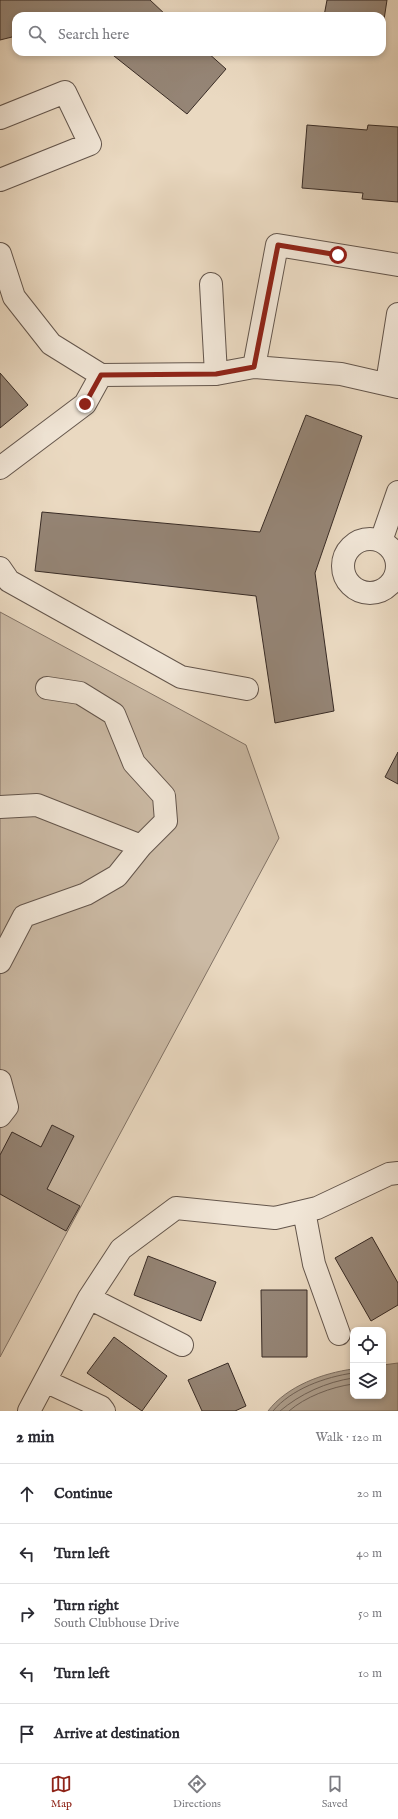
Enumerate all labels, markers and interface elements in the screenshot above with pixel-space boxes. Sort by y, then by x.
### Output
search box [12,12,386,56]
icon: search [26,23,48,45]
text: Search here [58,25,129,44]
route start [329,246,347,264]
route end [76,395,94,413]
map controls [350,1327,386,1399]
button: locate [350,1327,386,1363]
button: layers [350,1363,386,1399]
text: 2 min [16,1427,54,1448]
text: Walk · 120 m [316,1429,382,1446]
icon: ahead [16,1483,38,1505]
text: Continue [54,1484,112,1503]
text: 20 m [357,1485,382,1502]
icon: left [16,1543,38,1565]
text: Turn left [54,1544,110,1563]
text: 40 m [356,1545,382,1562]
text: Turn right [54,1596,119,1615]
icon: right [16,1603,38,1625]
text: 50 m [358,1605,382,1622]
text: South Clubhouse Drive [54,1615,179,1632]
icon: left [16,1663,38,1685]
text: Turn left [54,1664,110,1683]
text: 10 m [358,1665,382,1682]
icon: arrive [16,1723,38,1745]
text: Arrive at destination [54,1724,180,1743]
tab: Map [50,1773,72,1811]
tab: Directions [173,1773,221,1811]
tab: Saved [322,1773,348,1811]

